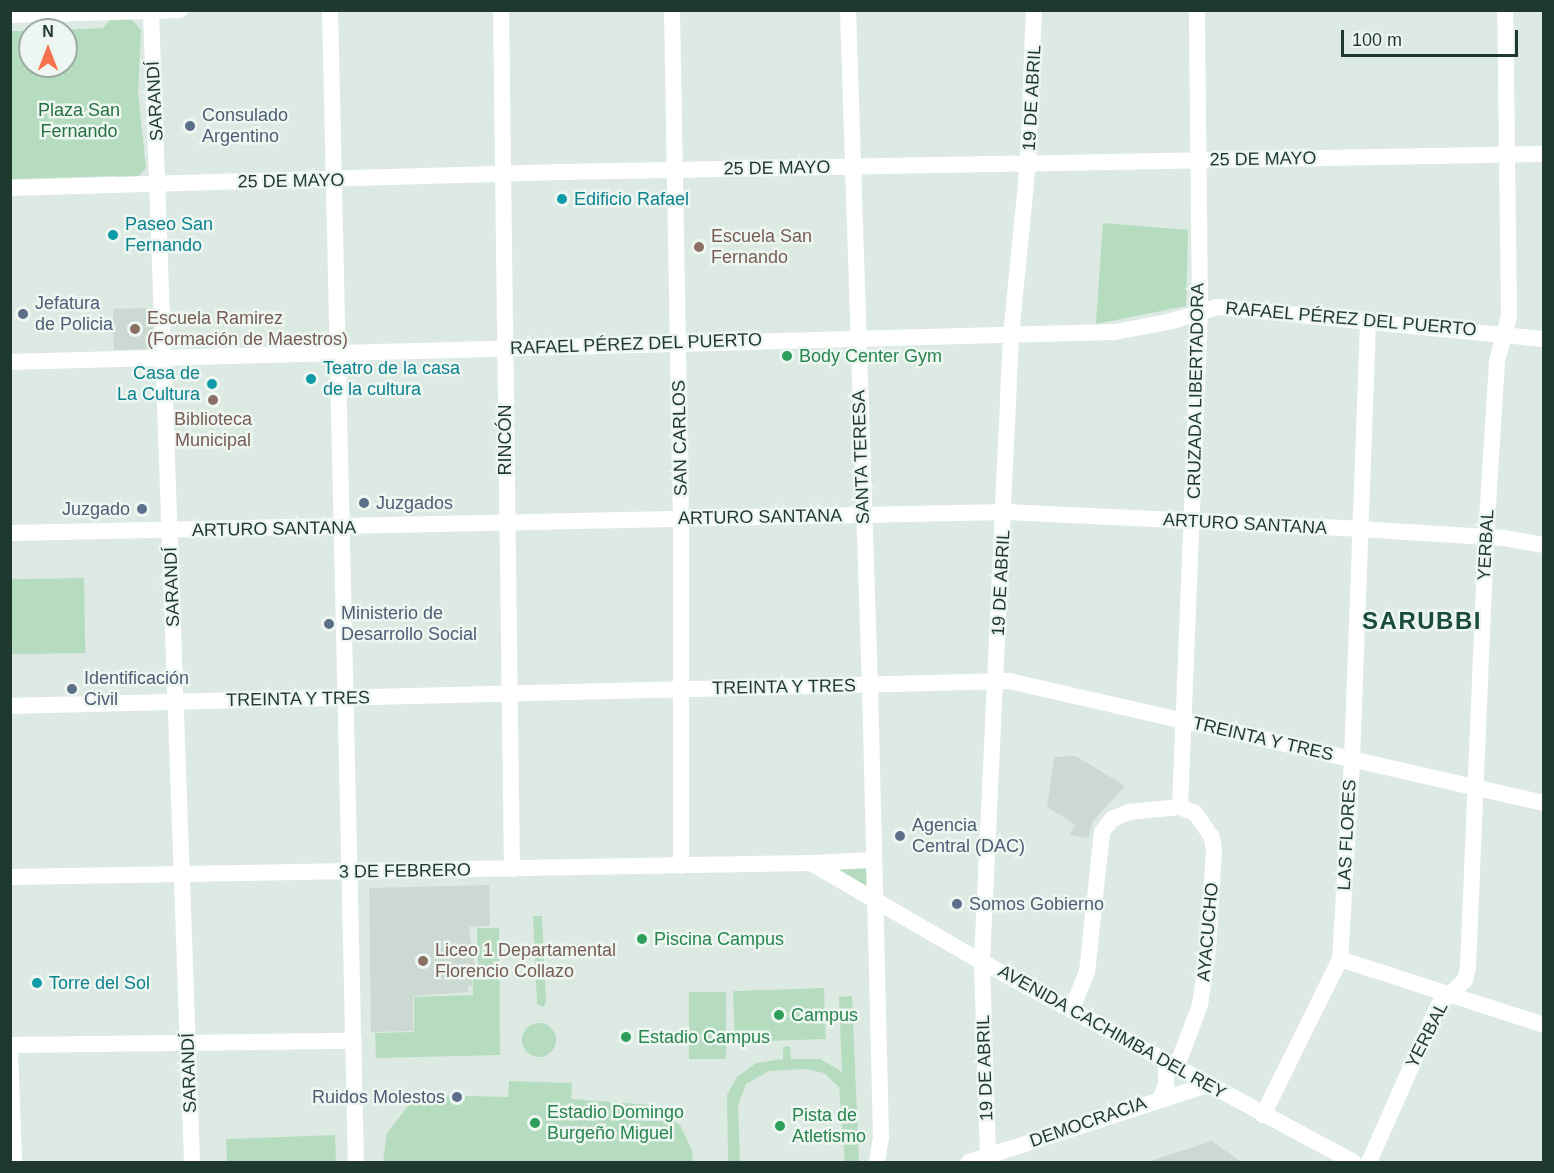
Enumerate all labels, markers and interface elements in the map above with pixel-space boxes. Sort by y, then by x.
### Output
north arrow [18,18,78,78]
scale bar [1344,18,1521,56]
text: N [42,23,54,40]
text: 100 m [1352,30,1402,50]
street label: 19 DE ABRIL [1018,44,1046,152]
street label: SARANDÍ [142,60,168,142]
park label: Plaza San Fernando [38,100,120,142]
place label: Consulado Argentino [202,105,288,148]
marker: Consulado Argentino [183,119,197,133]
street label: 25 DE MAYO [1209,147,1317,171]
street label: 25 DE MAYO [723,156,831,180]
street label: 25 DE MAYO [237,169,345,193]
place label: Edificio Rafael [574,188,689,210]
marker: Edificio Rafael [555,192,569,206]
place label: Paseo San Fernando [125,214,213,256]
place label: Escuela San Fernando [711,226,812,268]
marker: Paseo San Fernando [106,228,120,242]
marker: Escuela San Fernando [692,240,706,254]
street label: CRUZADA LIBERTADORA [1183,282,1209,500]
place label: Jefatura de Policia [35,293,113,336]
street label: RAFAEL PÉREZ DEL PUERTO [1224,297,1478,341]
marker: Jefatura de Policia [16,307,30,321]
place label: Escuela Ramirez (Formación de Maestros) [147,308,348,350]
marker: Escuela Ramirez (Formación de Maestros) [128,322,142,336]
street label: RAFAEL PÉREZ DEL PUERTO [509,329,763,359]
place label: Body Center Gym [799,345,942,367]
marker: Body Center Gym [780,349,794,363]
place label: Teatro de la casa de la cultura [323,358,460,400]
place label: Casa de La Cultura [117,363,200,406]
marker: Teatro de la casa de la cultura [304,372,318,386]
marker: Casa de La Cultura [205,377,219,391]
street label: SAN CARLOS [668,380,692,496]
street label: SANTA TERESA [848,389,874,525]
marker: Biblioteca Municipal [206,393,220,407]
street label: RINCÓN [494,405,516,475]
place label: Biblioteca Municipal [174,409,252,452]
place label: Juzgados [376,492,453,514]
marker: Juzgados [357,496,371,510]
place label: Juzgado [62,498,130,520]
marker: Juzgado [135,502,149,516]
street label: ARTURO SANTANA [678,505,842,529]
street label: ARTURO SANTANA [1162,509,1328,539]
street label: YERBAL [1473,509,1499,581]
street label: ARTURO SANTANA [192,517,356,541]
street label: 19 DE ABRIL [987,529,1015,637]
street label: SARANDÍ [160,547,184,627]
place label: Ministerio de Desarrollo Social [341,603,477,646]
district label: SARUBBI [1362,607,1482,635]
marker: Ministerio de Desarrollo Social [322,617,336,631]
place label: Identificación Civil [84,668,189,710]
street label: TREINTA Y TRES [711,675,857,699]
marker: Identificación Civil [65,682,79,696]
street label: TREINTA Y TRES [225,687,371,711]
street label: TREINTA Y TRES [1190,712,1336,766]
street label: LAS FLORES [1333,779,1361,891]
place label: Agencia Central (DAC) [912,815,1025,858]
marker: Agencia Central (DAC) [893,829,907,843]
street label: 3 DE FEBRERO [339,859,471,883]
street label: AYACUCHO [1193,882,1223,982]
place label: Somos Gobierno [969,893,1104,915]
marker: Somos Gobierno [950,897,964,911]
place label: Piscina Campus [654,928,784,950]
marker: Piscina Campus [635,932,649,946]
place label: Liceo 1 Departamental Florencio Collazo [435,940,616,982]
marker: Liceo 1 Departamental Florencio Collazo [416,954,430,968]
street label: AVENIDA CACHIMBA DEL REY [993,960,1231,1104]
place label: Torre del Sol [49,972,150,994]
marker: Torre del Sol [30,976,44,990]
street label: YERBAL [1401,998,1453,1072]
place label: Campus [791,1004,858,1026]
marker: Campus [772,1008,786,1022]
street label: 19 DE ABRIL [972,1014,998,1122]
place label: Estadio Campus [638,1026,770,1048]
marker: Estadio Campus [619,1030,633,1044]
street label: SARANDÍ [177,1033,201,1113]
place label: Ruidos Molestos [312,1086,445,1108]
marker: Ruidos Molestos [450,1090,464,1104]
street label: DEMOCRACIA [1027,1092,1149,1152]
place label: Estadio Domingo Burgeño Miguel [547,1102,684,1144]
place label: Pista de Atletismo [792,1105,866,1148]
marker: Estadio Domingo Burgeño Miguel [528,1116,542,1130]
marker: Pista de Atletismo [773,1119,787,1133]

